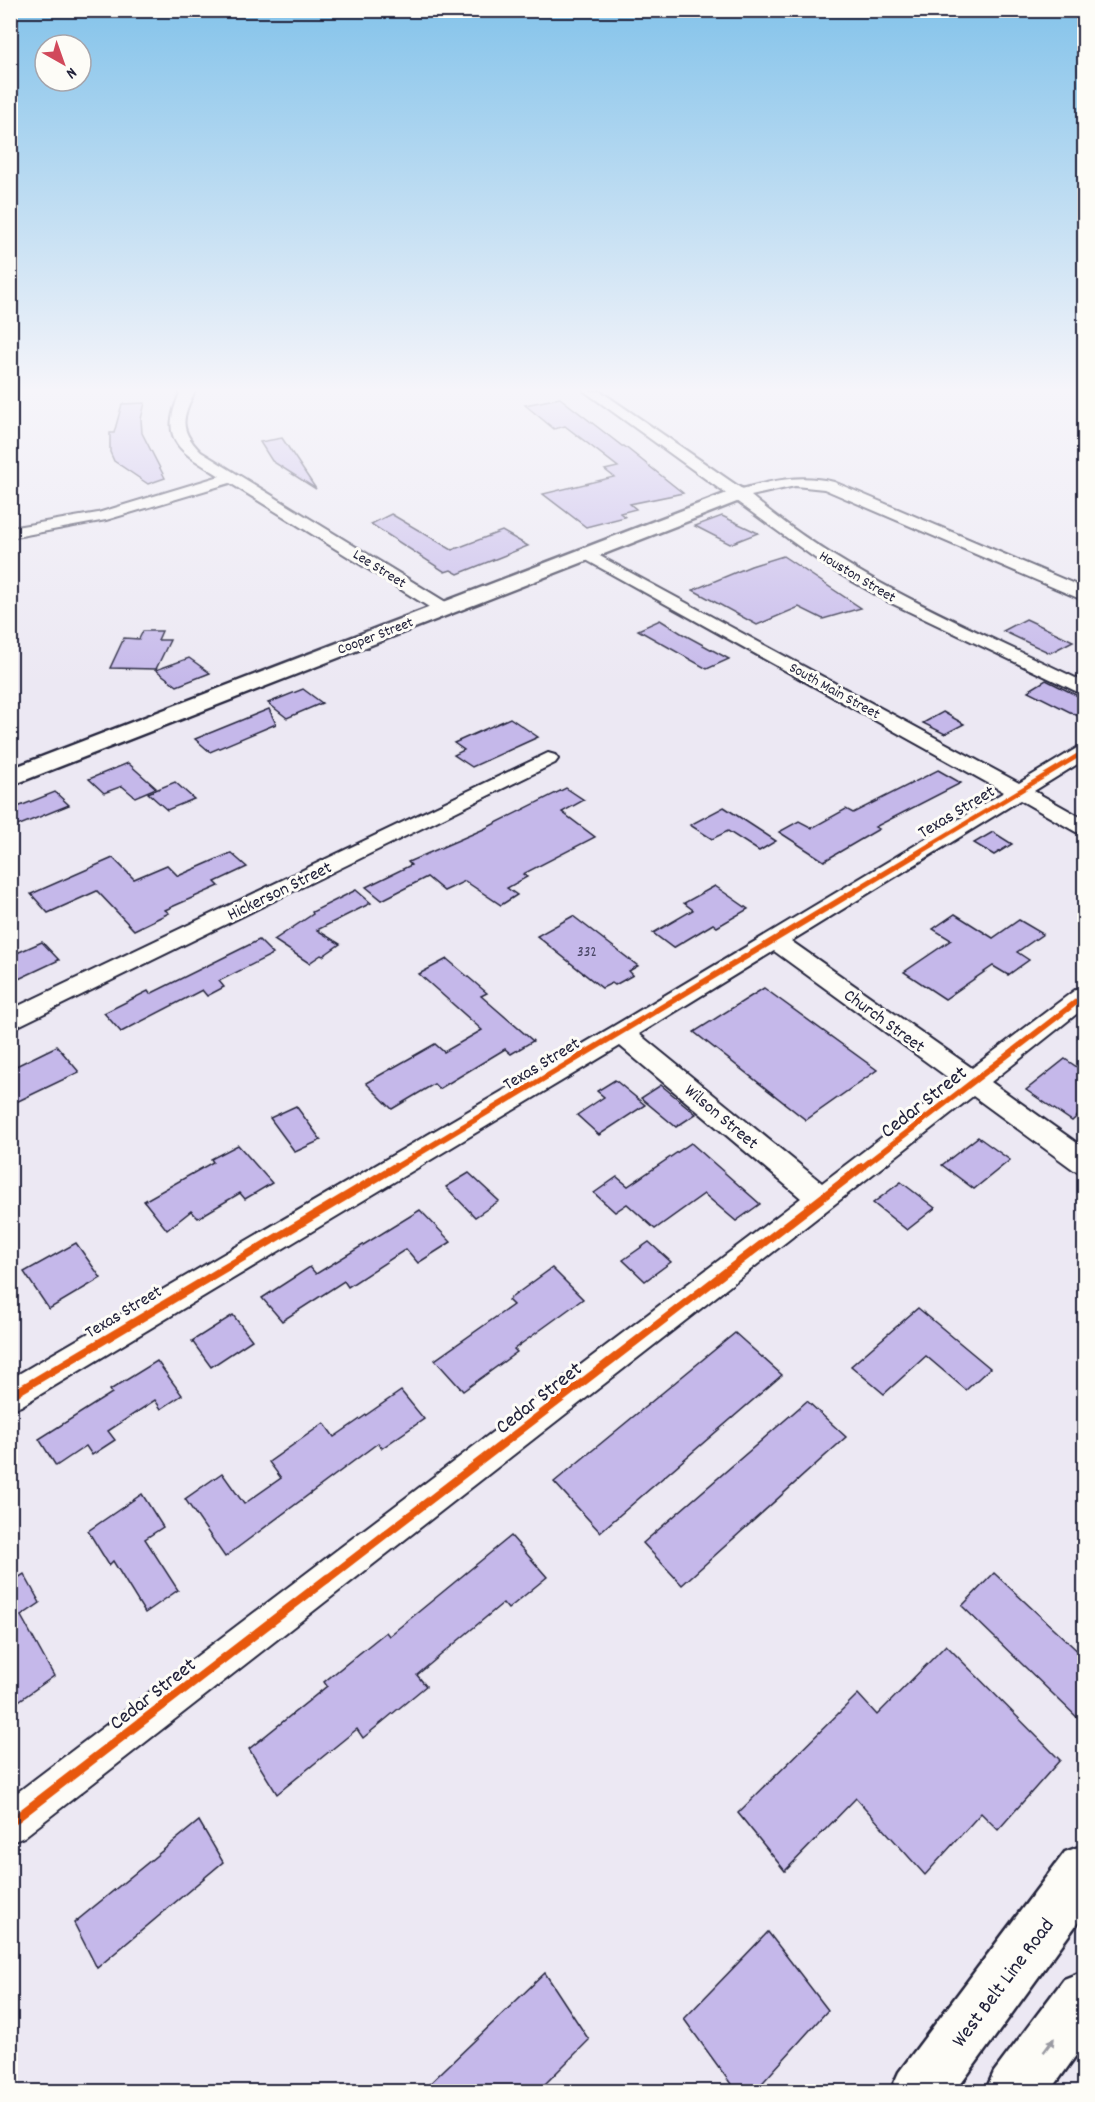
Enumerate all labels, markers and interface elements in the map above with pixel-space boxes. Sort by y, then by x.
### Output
north arrow [33,33,93,93]
text: N [61,61,81,84]
street label: Lee Street [348,545,410,595]
street label: Houston Street [814,546,900,610]
street label: Cooper Street [335,612,417,661]
street label: South Main Street [785,658,884,726]
street label: Texas Street [914,780,1001,846]
street label: Hickerson Street [224,856,337,928]
house number: 332 [577,942,597,964]
street label: Church Street [838,984,930,1060]
street label: Texas Street [499,1032,586,1098]
street label: Cedar Street [875,1060,975,1147]
street label: Wilson Street [678,1080,763,1157]
street label: Texas Street [81,1280,168,1346]
street label: Cedar Street [490,1356,590,1443]
street label: Cedar Street [104,1652,204,1739]
street label: West Belt Line Road [946,1913,1063,2055]
one-way arrow [1043,2037,1056,2053]

